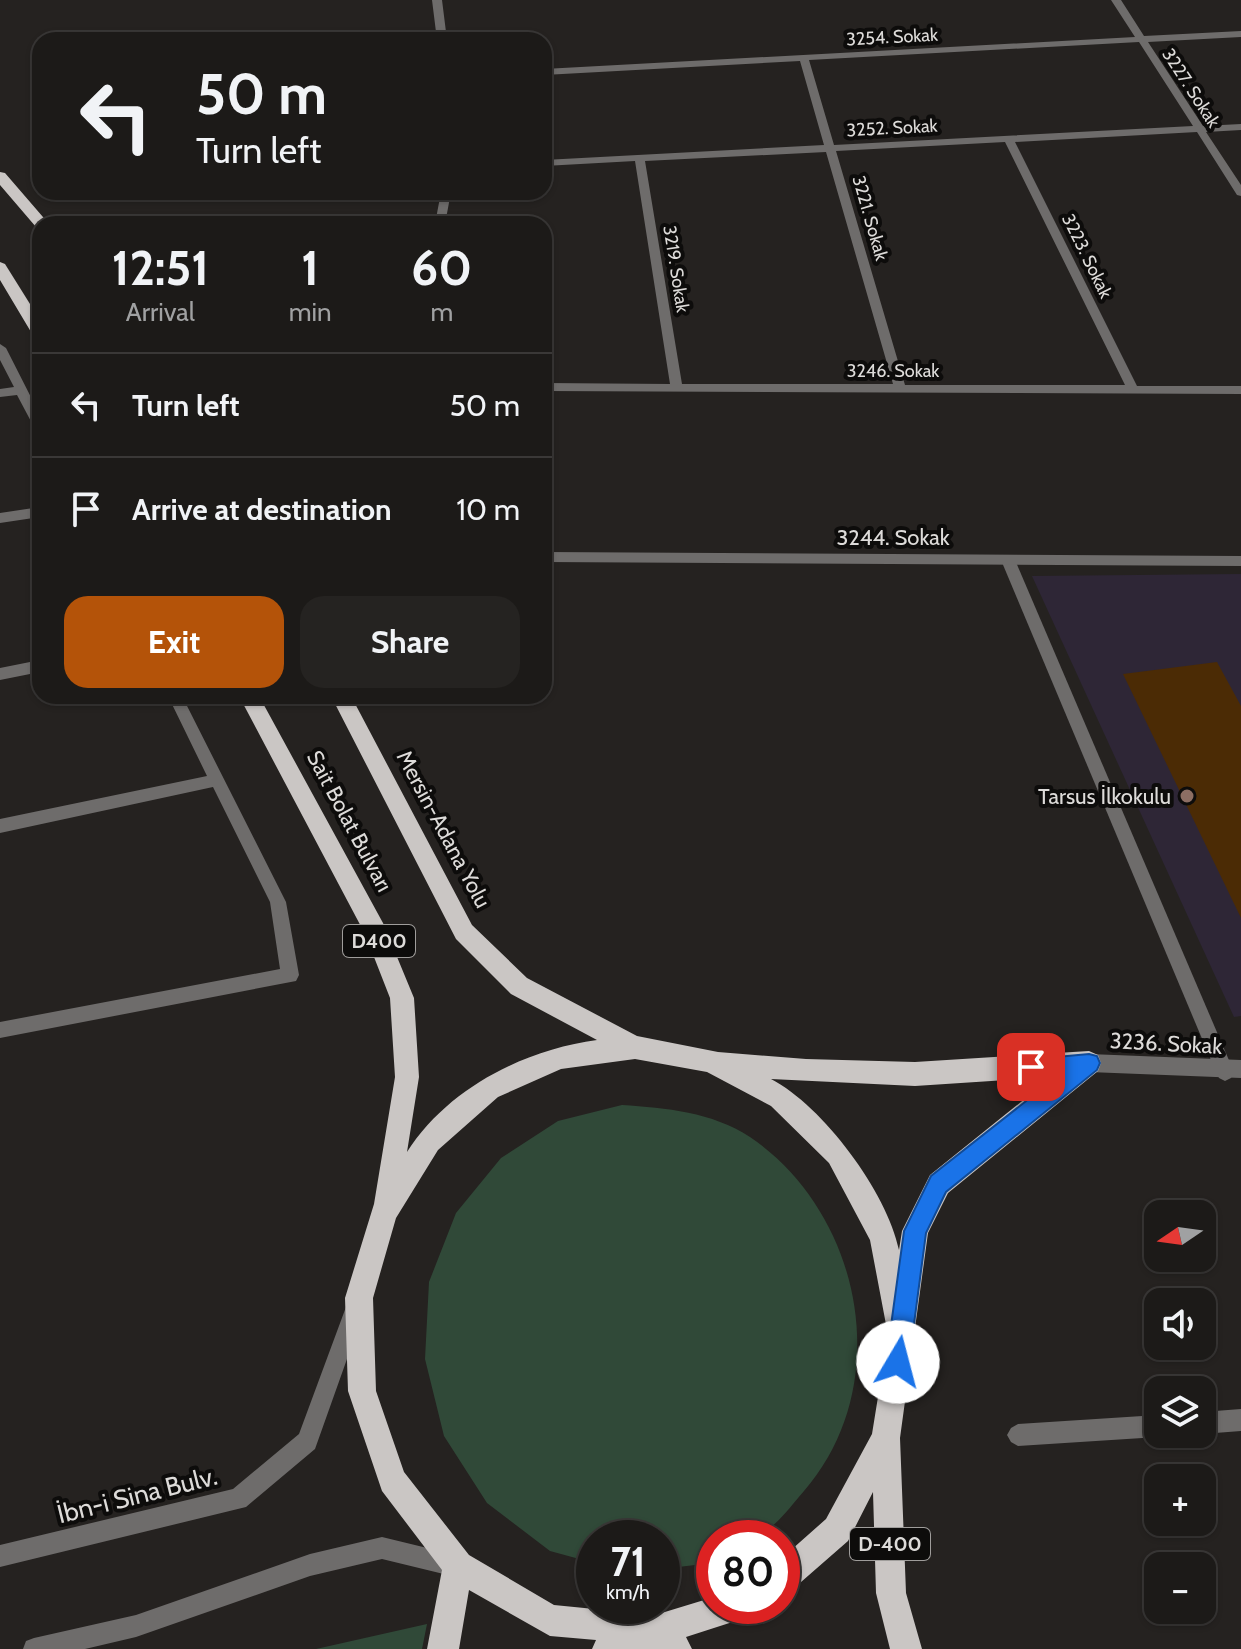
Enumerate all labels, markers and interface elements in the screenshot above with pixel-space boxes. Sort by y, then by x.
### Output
street label: 3254. Sokak [846,24,939,50]
street label: 3227. Sokak [1157,44,1225,132]
text: 50 m [196,60,327,128]
icon: left [64,64,168,168]
street label: 3252. Sokak [846,115,939,141]
text: Turn left [196,128,321,172]
street label: 3221. Sokak [847,173,893,264]
street label: 3223. Sokak [1057,210,1117,303]
street label: 3219. Sokak [658,224,694,315]
text: 12:51 [112,239,209,297]
text: 1 [301,239,319,297]
text: 60 [411,239,472,297]
text: Arrival [126,296,195,328]
text: min [289,296,332,328]
text: m [430,296,453,328]
street label: 3246. Sokak [847,360,940,382]
icon: left [64,383,108,427]
text: Turn left [132,387,240,424]
text: 50 m [450,387,520,424]
icon: arrive [64,487,108,531]
text: Arrive at destination [132,491,392,528]
text: 10 m [456,491,520,528]
street label: 3244. Sokak [836,524,950,551]
button: Exit [64,596,284,688]
button: Share [300,596,520,688]
street label: Sait Bolat Bulvarı [301,746,398,896]
street label: Mersin-Adana Yolu [391,746,496,913]
place label: Tarsus İlkokulu [1038,783,1171,810]
marker: Tarsus İlkokulu [1178,787,1196,805]
road number: D400 [343,925,415,957]
street label: 3236. Sokak [1109,1027,1223,1060]
pin [997,1033,1065,1101]
icon: arrive [1009,1045,1053,1089]
north arrow [1144,1200,1216,1272]
map controls [1144,1200,1216,1624]
button: sound [1144,1288,1216,1360]
position arrow [856,1320,940,1404]
button: layers [1144,1376,1216,1448]
street label: İbn-i Sina Bulv. [54,1460,220,1530]
button: + [1144,1464,1216,1536]
speed limit sign: 80 [696,1520,800,1624]
road number: D-400 [850,1528,930,1560]
text: 71 [610,1537,646,1586]
button: − [1144,1552,1216,1624]
text: km/h [606,1580,650,1604]

